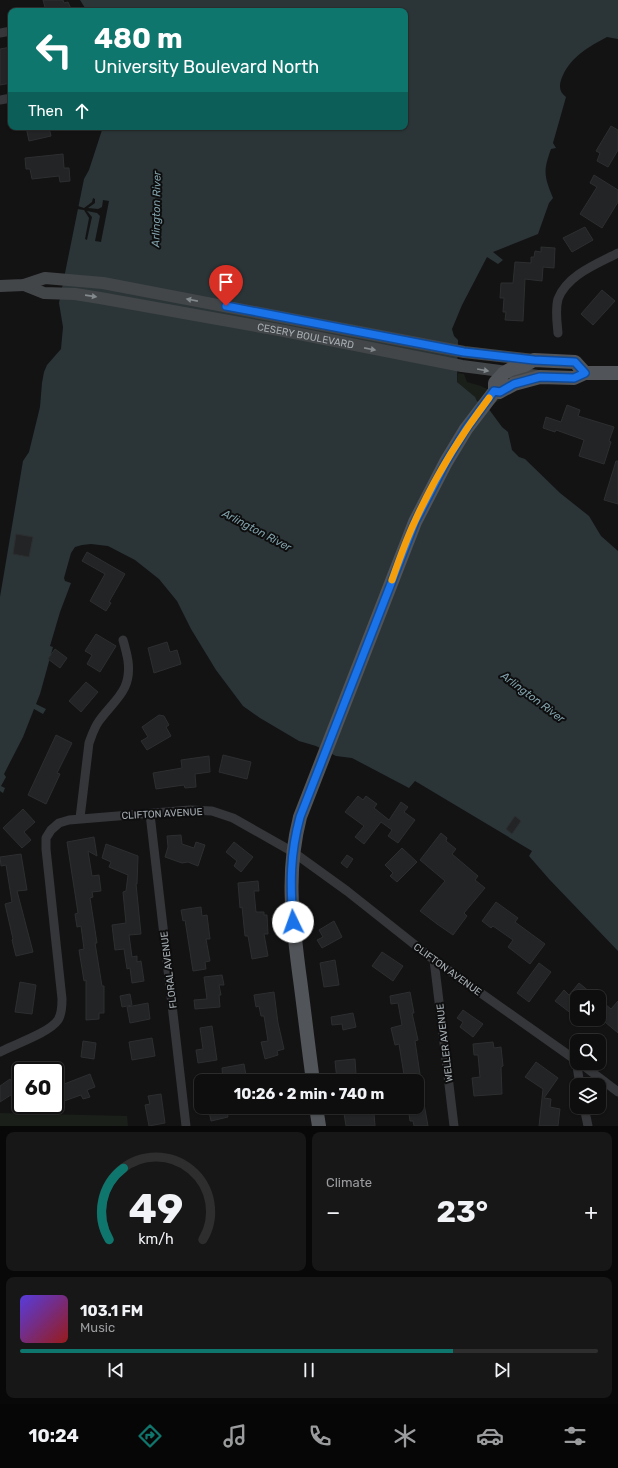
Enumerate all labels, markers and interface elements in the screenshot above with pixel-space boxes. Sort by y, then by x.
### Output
text: 480 m [94,22,183,55]
icon: left [28,24,80,76]
text: University Boulevard North [94,56,319,78]
icon: ahead [71,100,93,122]
text: Then [28,102,63,120]
water label: Arlington River [149,170,164,248]
pin [209,265,243,306]
icon: arrive [215,271,237,293]
one-way arrow [85,293,97,299]
one-way arrow [186,296,198,302]
street label: CESERY BOULEVARD [256,321,355,352]
one-way arrow [364,346,376,352]
one-way arrow [477,367,489,373]
water label: Arlington River [219,506,294,554]
water label: Arlington River [498,669,568,726]
street label: CLIFTON AVENUE [121,806,203,822]
position arrow [272,901,314,943]
street label: FLORAL AVENUE [158,931,180,1009]
street label: CLIFTON AVENUE [411,941,484,999]
map controls [570,990,606,1114]
button: sound [570,990,606,1026]
street label: WELLER AVENUE [434,1003,456,1083]
button: search [570,1034,606,1070]
speed limit sign: 60 [12,1062,64,1114]
button: layers [570,1078,606,1114]
text: 10:26 · 2 min · 740 m [234,1085,384,1103]
text: Climate [326,1175,372,1190]
text: 49 [129,1183,183,1232]
text: 23° [436,1194,488,1230]
text: − [326,1199,340,1226]
text: + [584,1199,598,1226]
text: km/h [138,1230,174,1247]
text: 103.1 FM [80,1302,143,1320]
text: Music [80,1320,115,1335]
icon: previous [105,1359,127,1381]
icon: pause [298,1359,320,1381]
icon: next [491,1359,513,1381]
icon: directions [136,1422,164,1450]
icon: music [221,1422,249,1450]
icon: phone [306,1422,334,1450]
icon: climate [391,1422,419,1450]
icon: car [476,1422,504,1450]
icon: filters [561,1422,589,1450]
text: 10:24 [29,1425,79,1447]

